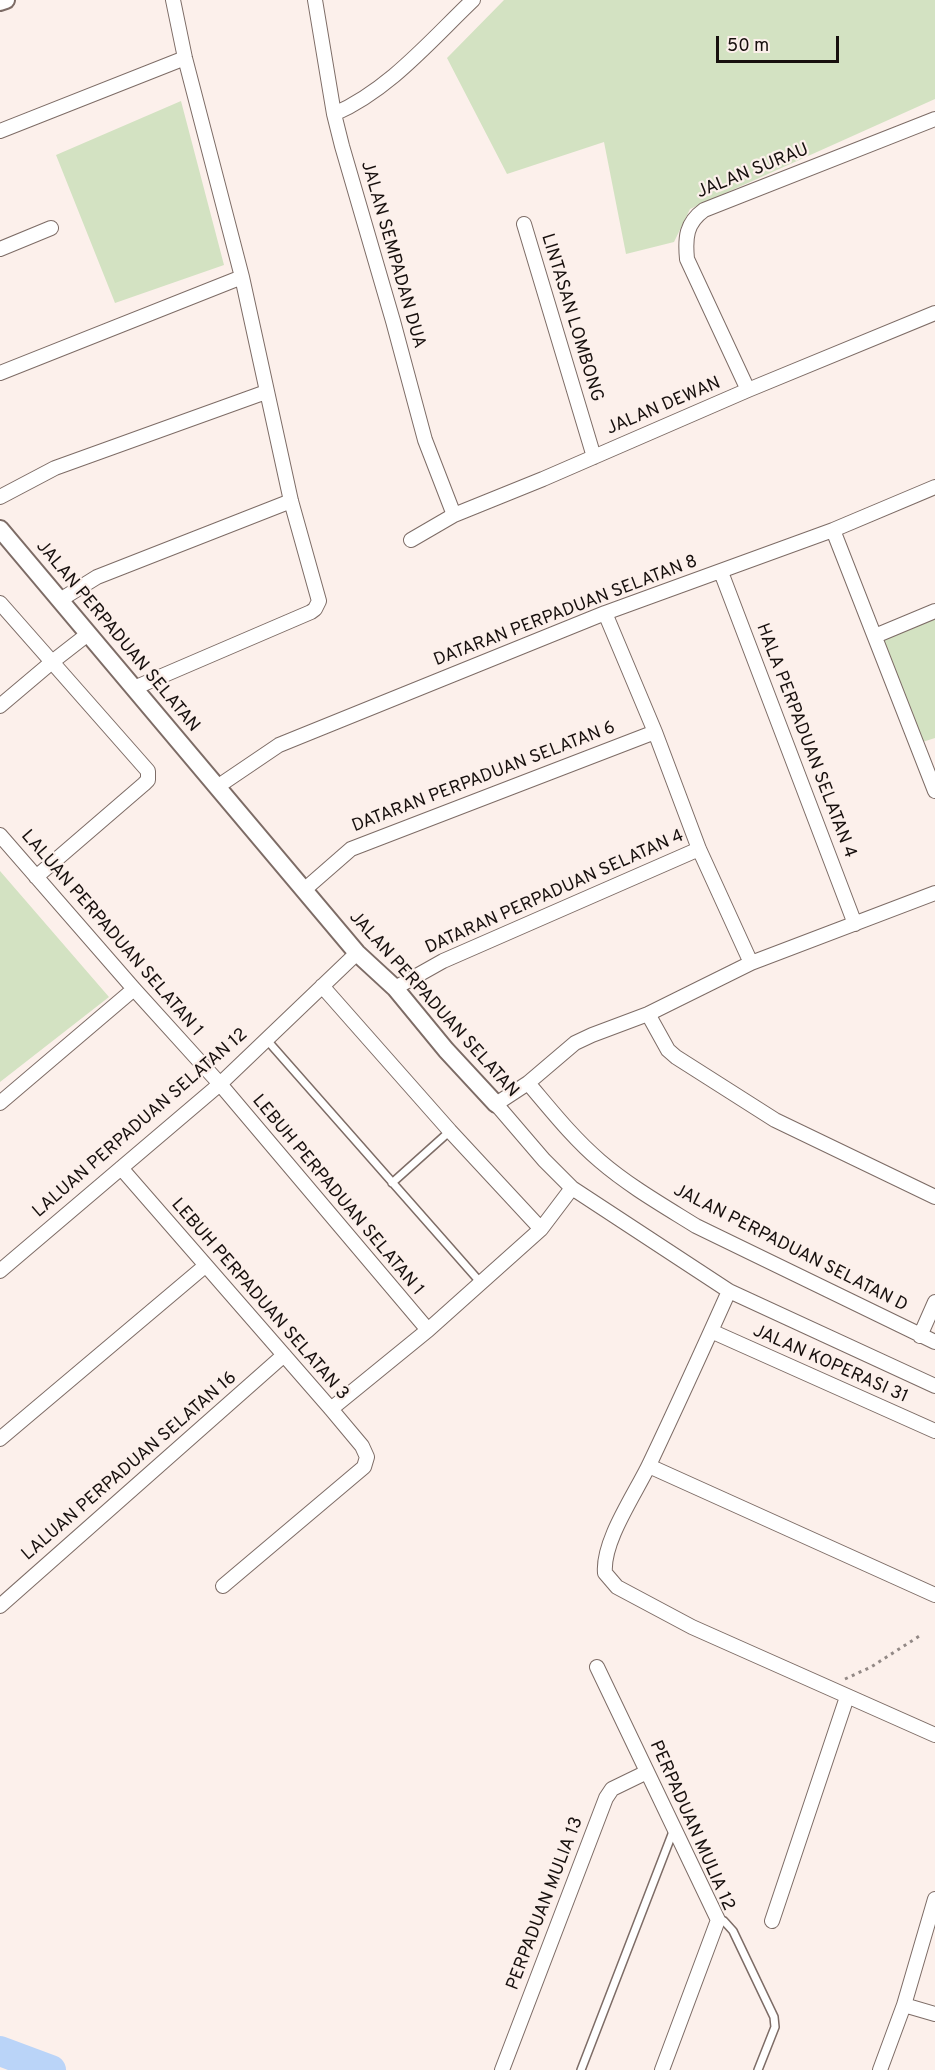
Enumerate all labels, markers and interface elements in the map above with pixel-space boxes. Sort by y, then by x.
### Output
scale bar [719,24,842,62]
text: 50 m [727,35,769,58]
street label: JALAN SURAU [694,140,812,204]
street label: JALAN SEMPADAN DUA [355,159,429,351]
street label: LINTASAN LOMBONG [535,231,607,405]
street label: JALAN DEWAN [604,373,724,441]
street label: JALAN PERPADUAN SELATAN [31,537,203,737]
street label: DATARAN PERPADUAN SELATAN 8 [431,552,701,672]
street label: HALA PERPADUAN SELATAN 4 [750,621,860,861]
street label: DATARAN PERPADUAN SELATAN 6 [349,718,619,838]
street label: LALUAN PERPADUAN SELATAN 1 [15,826,207,1042]
street label: DATARAN PERPADUAN SELATAN 4 [422,826,688,960]
street label: JALAN PERPADUAN SELATAN [344,907,522,1103]
street label: LALUAN PERPADUAN SELATAN 12 [29,1025,253,1223]
street label: LEBUH PERPADUAN SELATAN 1 [247,1091,427,1301]
street label: JALAN PERPADUAN SELATAN D [669,1180,911,1318]
street label: LEBUH PERPADUAN SELATAN 3 [166,1195,352,1405]
street label: JALAN KOPERASI 31 [749,1321,911,1409]
street label: LALUAN PERPADUAN SELATAN 16 [18,1368,242,1566]
street label: PERPADUAN MULIA 12 [644,1738,738,1914]
street label: PERPADUAN MULIA 13 [503,1814,589,1994]

